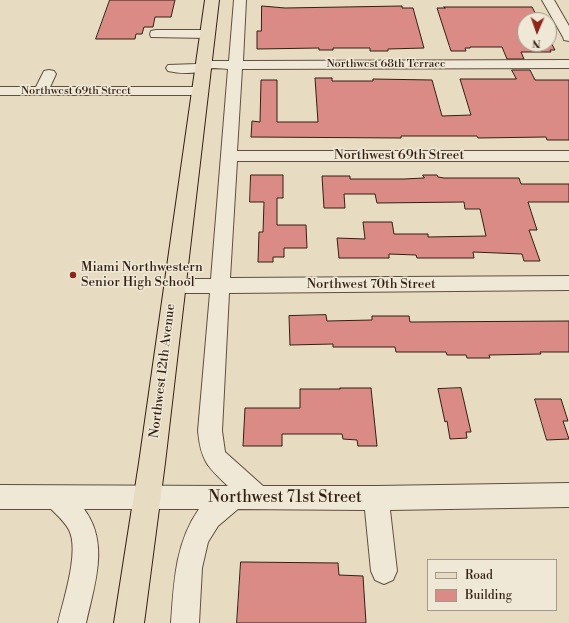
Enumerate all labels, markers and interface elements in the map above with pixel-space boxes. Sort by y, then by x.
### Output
north arrow [517,12,557,52]
text: N [532,36,541,50]
street label: Northwest 68th Terrace [327,57,445,71]
street label: Northwest 69th Street [21,84,131,98]
street label: Northwest 69th Street [334,148,464,164]
place label: Miami Northwestern Senior High School [81,260,203,291]
marker: Miami Northwestern Senior High School [68,270,78,280]
street label: Northwest 70th Street [306,277,436,293]
street label: Northwest 12th Avenue [147,303,179,439]
street label: Northwest 71st Street [208,488,362,508]
legend [427,559,557,611]
text: Road [465,568,493,583]
text: Building [465,588,512,603]

